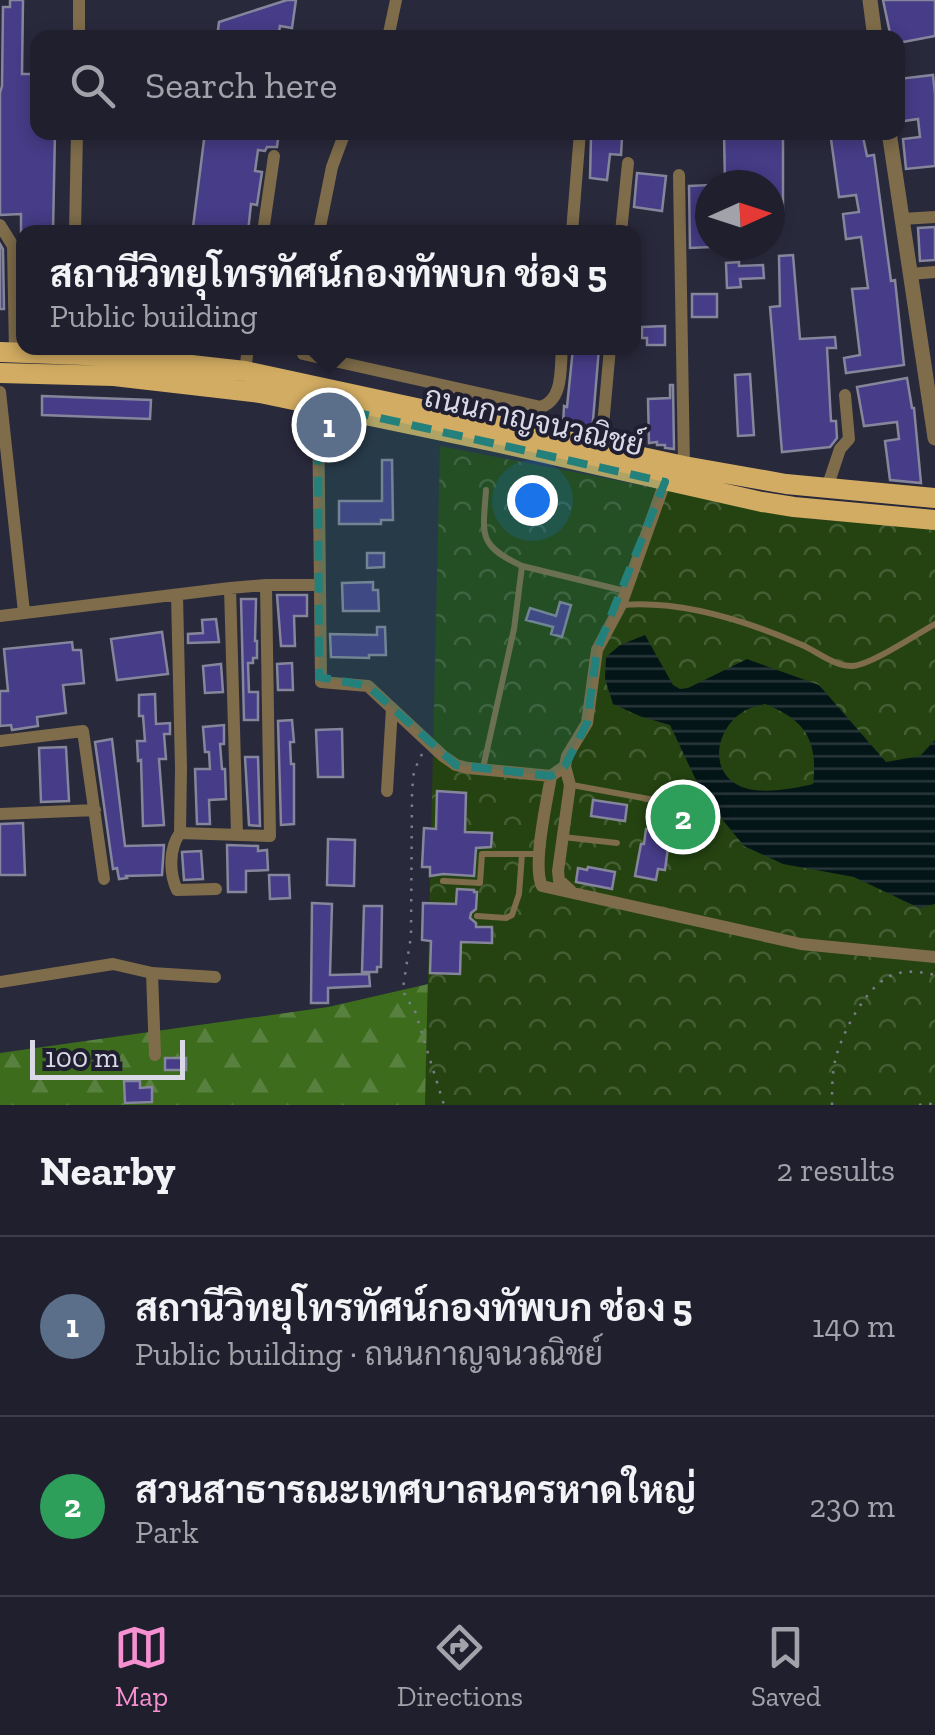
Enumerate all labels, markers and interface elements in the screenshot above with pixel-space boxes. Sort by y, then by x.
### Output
search box [30,30,905,140]
icon: search [65,58,120,113]
text: Search here [145,62,337,108]
north arrow [695,170,785,260]
popup [16,225,641,355]
text: สถานีวิทยุโทรทัศน์กองทัพบก ช่อง 5 [50,251,607,297]
text: Public building [50,297,258,335]
street label: ถนนกาญจนวณิชย์ [421,376,648,464]
pin: 1 [296,388,362,462]
your location [507,475,558,526]
pin: 2 [650,780,716,854]
scale bar [30,1035,185,1080]
text: 100 m [45,1041,119,1074]
text: Nearby [40,1145,176,1196]
text: 2 results [776,1151,895,1189]
text: สถานีวิทยุโทรทัศน์กองทัพบก ช่อง 5 [135,1285,692,1331]
text: 1 [66,1307,79,1345]
text: 140 m [812,1307,895,1345]
text: Public building · ถนนกาญจนวณิชย์ [135,1335,603,1373]
text: สวนสาธารณะเทศบาลนครหาดใหญ่ [135,1467,696,1513]
text: 2 [64,1487,81,1525]
text: 230 m [810,1487,895,1525]
text: Park [135,1513,199,1551]
tab: Map [114,1620,169,1713]
tab: Directions [397,1620,523,1713]
tab: Saved [751,1620,821,1713]

